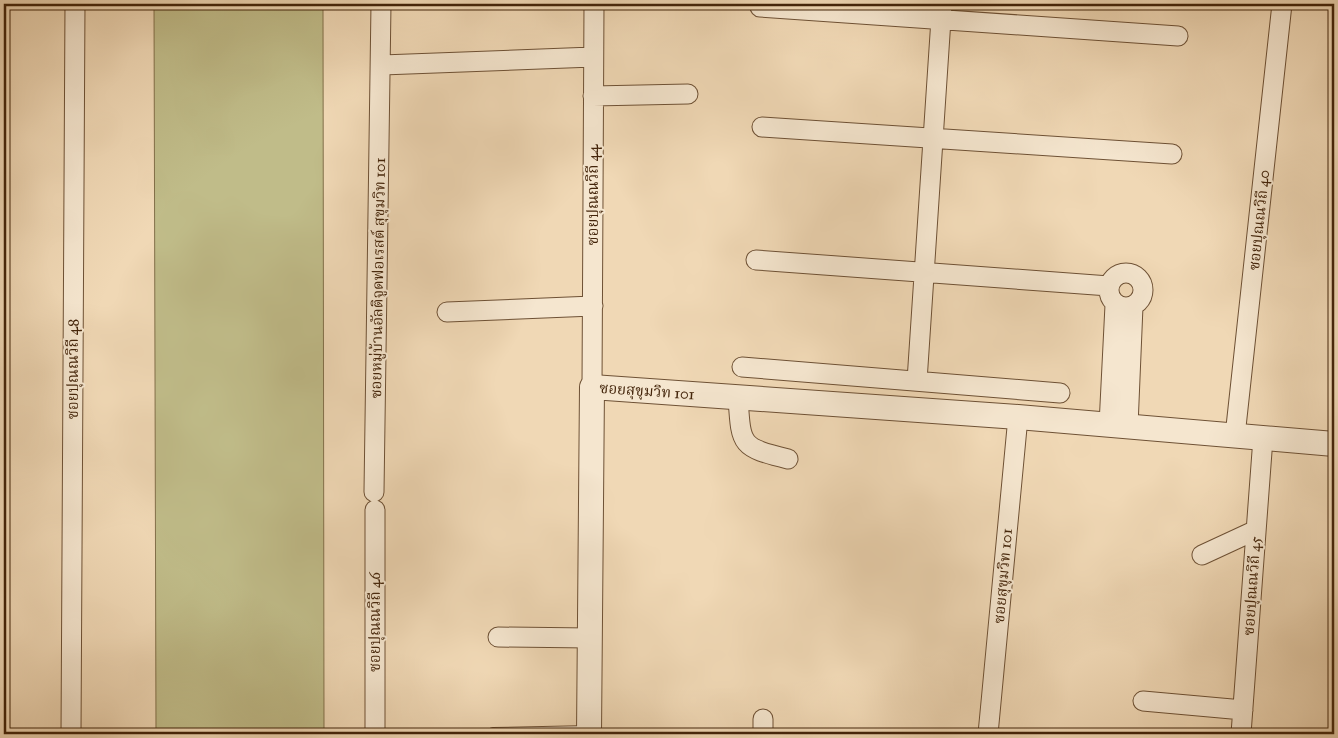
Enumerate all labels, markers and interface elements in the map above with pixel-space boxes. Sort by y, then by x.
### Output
street label: ซอยปุณณวิถี 44 [584,144,604,245]
street label: ซอยหมู่บ้านอัลติจูดฟอเรสต์ สุขุมวิท 101 [366,157,391,399]
street label: ซอยปุณณวิถี 40 [1245,169,1275,271]
street label: ซอยปุณณวิถี 48 [64,319,84,419]
street label: ซอยสุขุมวิท 101 [599,379,695,405]
street label: ซอยสุขุมวิท 101 [990,528,1018,624]
street label: ซอยปุณณวิถี 45 [1240,536,1266,636]
street label: ซอยปุณณวิถี 46 [366,571,386,672]

